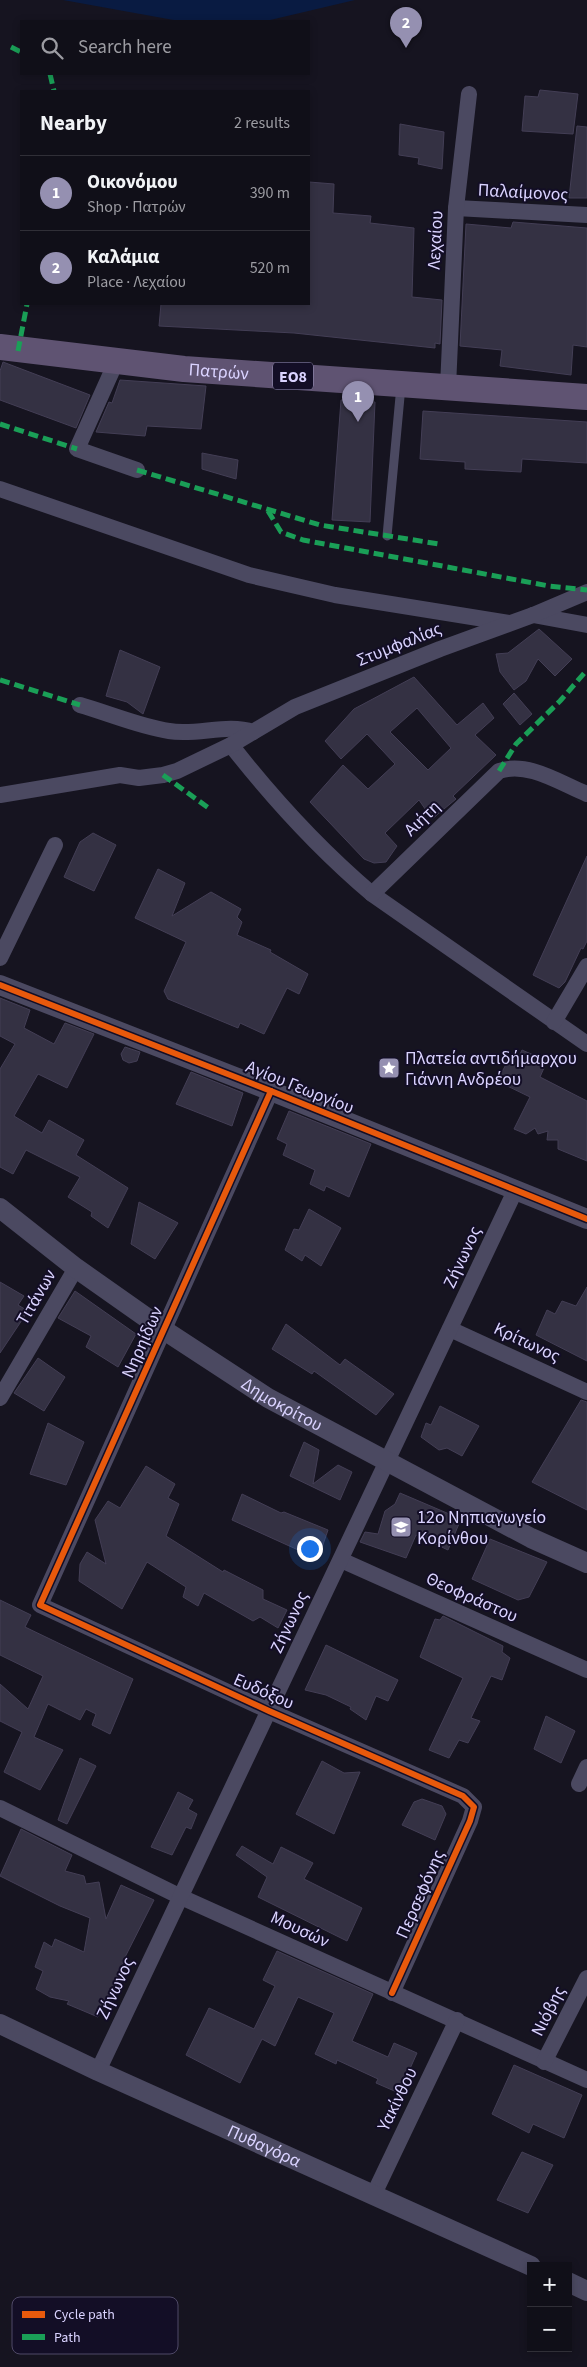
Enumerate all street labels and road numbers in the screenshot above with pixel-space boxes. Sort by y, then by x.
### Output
street label: Παλαίμονος [477,178,569,207]
street label: Λεχαίου [421,210,450,270]
street label: Πατρών [188,357,250,386]
road number: ΕΟ8 [273,362,313,390]
street label: Στυμφαλίας [353,616,446,673]
street label: Αιήτη [398,795,446,842]
street label: Αγίου Γεωργίου [242,1054,358,1121]
street label: Ζήνωνος [437,1222,488,1292]
street label: Τιτάνων [10,1264,63,1330]
street label: Νηρηίδων [116,1302,170,1382]
street label: Κρίτωνος [489,1316,564,1369]
street label: Δημοκρίτου [236,1372,327,1438]
street label: Θεοφράστου [422,1566,522,1629]
street label: Ζήνωνος [264,1587,315,1657]
street label: Ευδόξου [230,1667,298,1716]
street label: Περσεφόνης [390,1846,451,1943]
street label: Μουσών [266,1905,334,1954]
street label: Ζήνωνος [90,1953,141,2023]
street label: Νιόβης [525,1982,572,2041]
street label: Υακίνθου [371,2063,424,2136]
street label: Πυθαγόρα [223,2119,305,2174]

